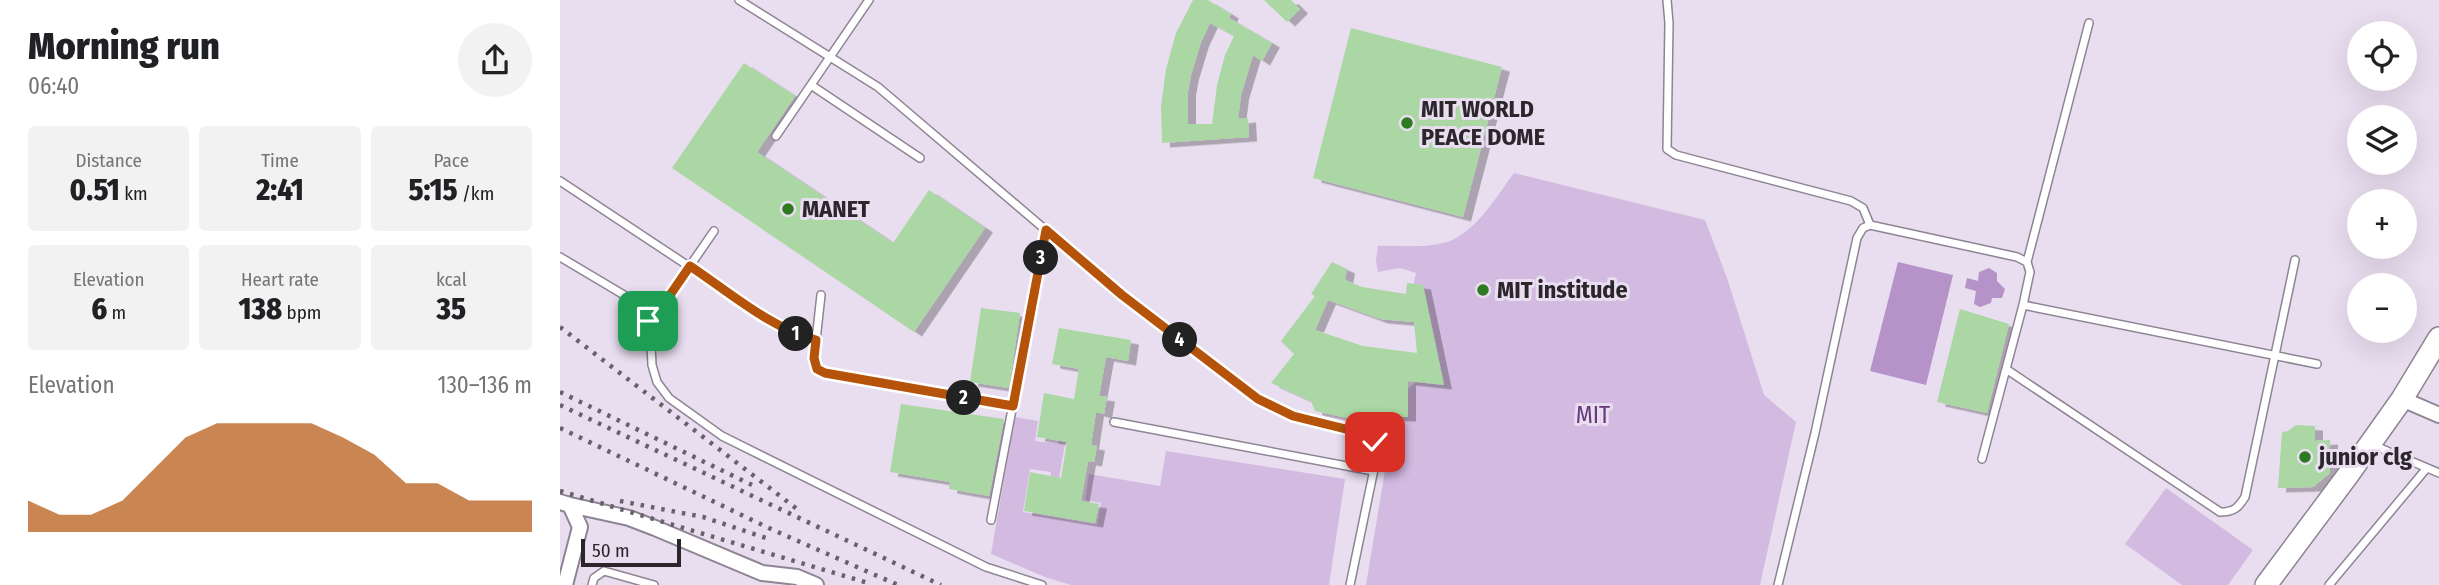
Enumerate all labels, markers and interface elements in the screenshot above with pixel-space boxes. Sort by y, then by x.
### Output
map controls [2347,21,2417,343]
button: locate [2347,21,2417,91]
text: Morning run [28,23,220,69]
button: share [458,23,532,97]
text: 06:40 [28,72,79,100]
place label: MIT WORLD PEACE DOME [1421,95,1545,151]
button: layers [2347,105,2417,175]
marker: MIT WORLD PEACE DOME [1399,115,1415,131]
text: Distance [75,149,142,172]
text: Time [261,149,299,172]
text: Pace [434,149,469,172]
text: 0.51 [70,172,120,208]
text: 2:41 [256,172,304,208]
text: 5:15 [408,172,457,208]
text: km [120,182,148,205]
text: /km [457,182,494,205]
button: + [2347,189,2417,259]
place label: MANET [802,195,870,223]
marker: MANET [780,201,796,217]
pin: 3 [1023,240,1058,276]
text: 3 [1036,246,1045,269]
text: Elevation [73,268,144,291]
text: Heart rate [241,268,319,291]
text: kcal [436,268,467,291]
button: − [2347,273,2417,343]
place label: MIT institude [1497,276,1628,304]
marker: MIT institude [1475,282,1491,298]
text: 6 [91,291,107,327]
text: 138 [239,291,282,327]
text: 35 [437,291,466,327]
pin [618,291,678,351]
text: m [107,301,126,324]
text: bpm [282,301,321,324]
icon: arrive [629,302,667,340]
pin: 1 [778,316,814,352]
text: 1 [791,322,800,345]
pin: 4 [1162,322,1198,358]
text: 4 [1175,328,1184,351]
text: Elevation [28,371,115,399]
text: 130–136 m [438,371,532,399]
pin: 2 [946,380,982,416]
text: 2 [959,386,968,409]
park label: MIT [1576,401,1610,429]
pin [1345,412,1405,472]
icon: check [1356,423,1394,461]
place label: junior clg [2317,443,2412,471]
marker: junior clg [2297,449,2313,465]
scale bar [581,536,681,568]
text: 50 m [592,539,630,562]

